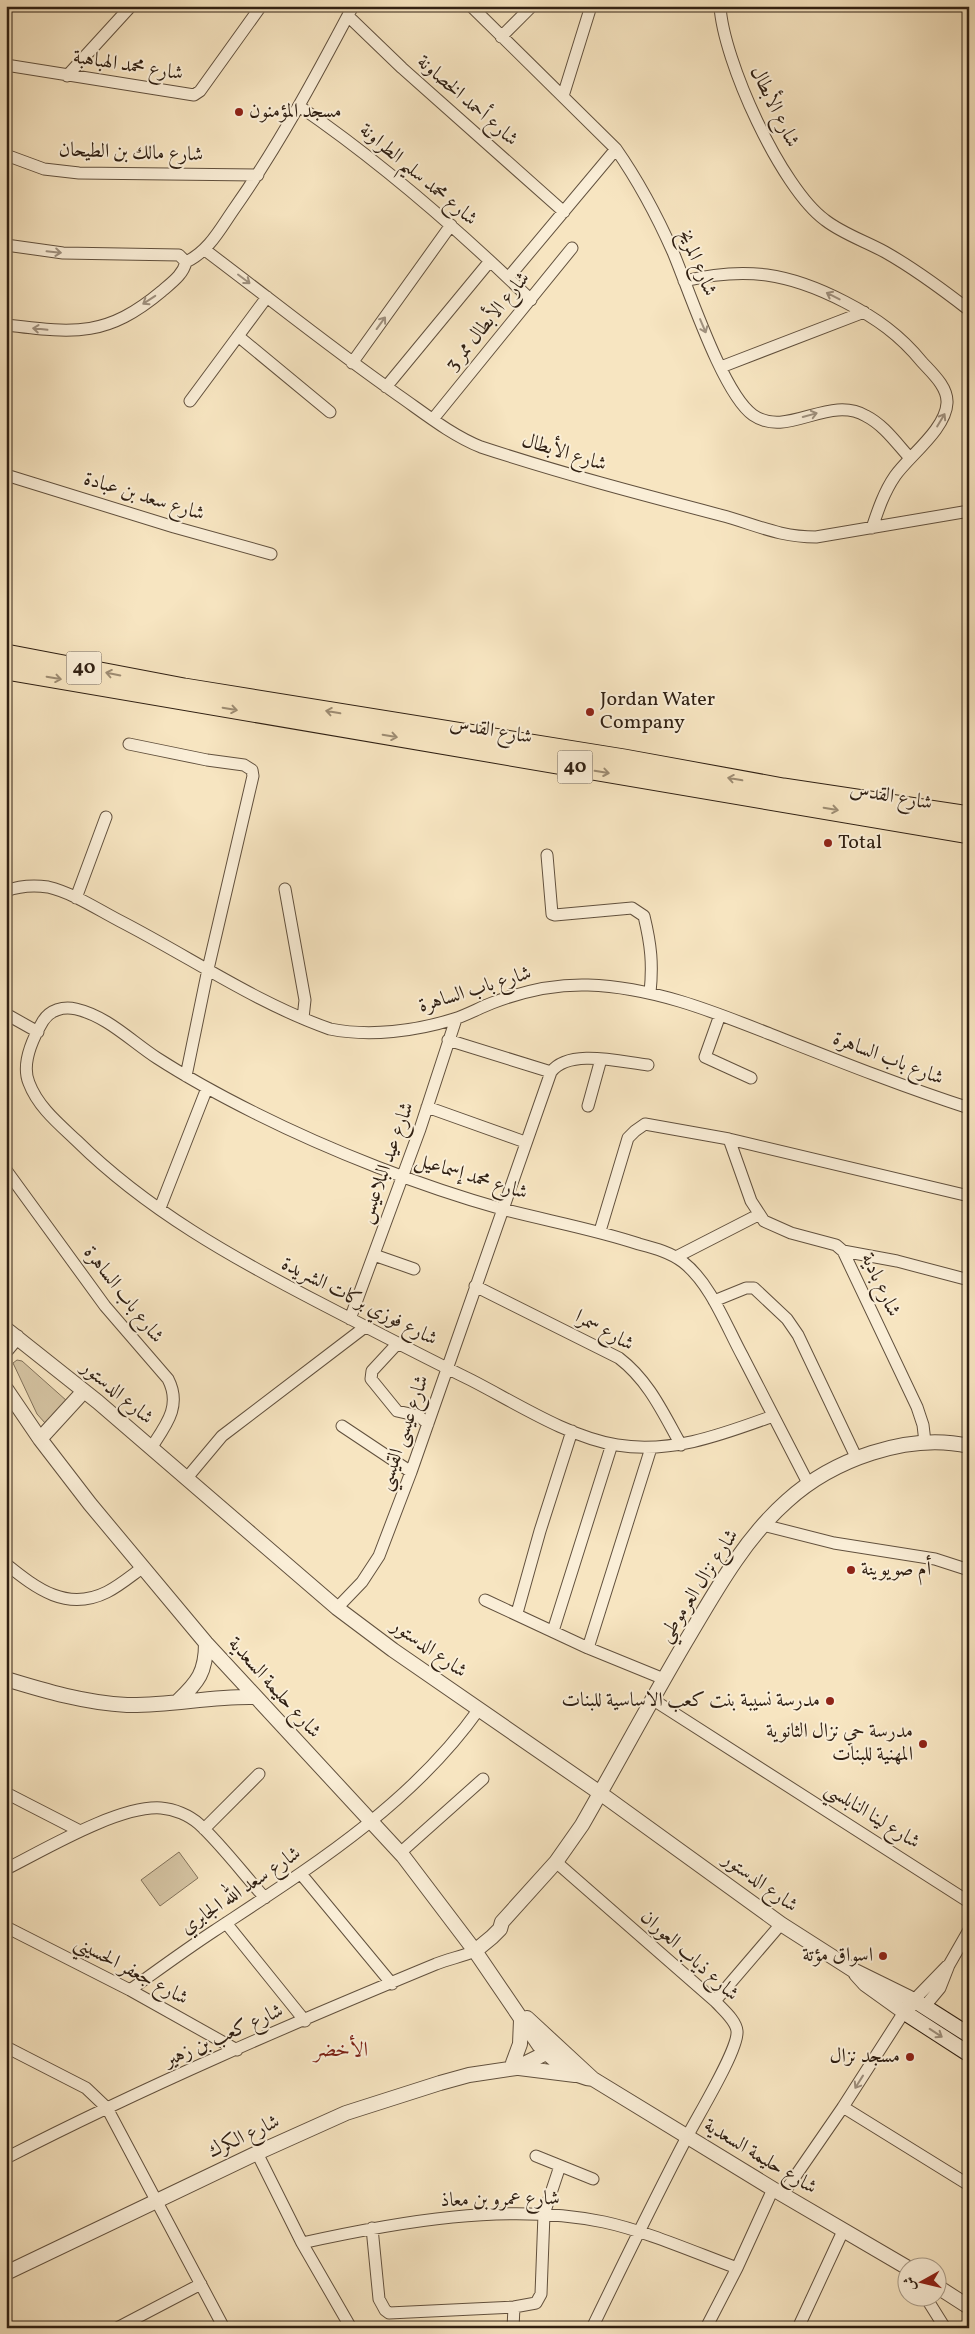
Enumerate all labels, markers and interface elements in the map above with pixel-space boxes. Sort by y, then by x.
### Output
street label: شارع محمد الهباهبة [71,43,185,91]
street label: شارع أحمد الخصاونة [409,47,525,155]
street label: شارع الأبطال [740,60,808,153]
place label: مسجد المؤمنون [249,98,342,126]
marker: مسجد المؤمنون [233,106,245,118]
street label: شارع محمد سليم الطراونة [350,117,483,236]
street label: شارع مالك بن الطيحان [58,136,204,172]
street label: شارع المريخ [669,225,724,301]
one-way arrow [46,247,62,257]
street label: شارع الأبطال ممر 3 [437,264,539,379]
one-way arrow [237,274,251,284]
one-way arrow [826,291,841,300]
one-way arrow [142,295,156,305]
one-way arrow [376,316,386,330]
one-way arrow [699,318,709,333]
one-way arrow [32,324,48,334]
one-way arrow [801,410,817,419]
one-way arrow [936,414,946,428]
street label: شارع الأبطال [518,424,611,481]
street label: شارع سعد بن عبادة [79,465,208,531]
road number: 40 [66,651,102,684]
one-way arrow [105,669,121,678]
one-way arrow [46,674,62,684]
place label: Jordan Water Company [600,686,715,737]
one-way arrow [221,704,237,714]
one-way arrow [325,706,341,716]
marker: Jordan Water Company [584,706,596,718]
street label: شارع القدس [447,710,534,754]
one-way arrow [382,732,398,742]
road number: 40 [558,750,592,784]
one-way arrow [594,767,610,777]
one-way arrow [727,774,743,784]
street label: شارع القدس [847,776,934,820]
one-way arrow [823,805,839,815]
place label: Total [838,829,882,857]
marker: Total [822,837,834,849]
street label: شارع باب الساهرة [415,960,535,1022]
street label: شارع باب الساهرة [828,1025,947,1095]
street label: شارع عيد البلاعيس [352,1098,424,1228]
street label: شارع محمد إسماعيل [410,1147,531,1209]
street label: شارع باب الساهرة [74,1240,170,1351]
street label: شارع بادية [851,1249,907,1322]
street label: شارع فوزي بركات الشريدة [275,1251,442,1355]
street label: شارع سمرا [568,1303,639,1360]
street label: شارع الدستور [72,1353,159,1433]
street label: شارع عيسى القيسي [371,1372,440,1495]
street label: شارع نزال العرموطي [652,1524,749,1650]
place label: أم صويوينة [861,1554,932,1586]
marker: أم صويوينة [845,1564,857,1576]
street label: شارع الدستور [383,1612,473,1687]
street label: شارع حليمة السعدية [219,1631,327,1746]
place label: مدرسة نسيبة بنت كعب الاساسية للبنات [562,1687,820,1715]
marker: مدرسة نسيبة بنت كعب الاساسية للبنات [824,1695,836,1707]
place label: مدرسة حي نزال الثانوية المهنية للبنات [766,1718,913,1769]
marker: مدرسة حي نزال الثانوية المهنية للبنات [917,1738,929,1750]
street label: شارع لينا النابلسي [817,1776,925,1859]
street label: شارع سعد الله الجابري [173,1838,308,1943]
street label: شارع الدستور [714,1845,803,1921]
street label: شارع ذياب العوران [632,1904,745,2010]
street label: شارع جعفر الحسيني [68,1929,193,2015]
place label: اسواق مؤتة [802,1942,873,1970]
marker: اسواق مؤتة [877,1950,889,1962]
street label: شارع كعب بن زهير [158,1997,289,2077]
one-way arrow [929,2028,943,2038]
district label: الأخضر [312,2034,368,2065]
place label: مسجد نزال [829,2043,900,2071]
marker: مسجد نزال [904,2051,916,2063]
one-way arrow [853,2075,863,2089]
street label: شارع الكرك [203,2108,285,2168]
street label: شارع حليمة السعدية [697,2112,822,2204]
street label: شارع عمرو بن معاذ [440,2185,560,2217]
north arrow [898,2256,948,2306]
text: ش [900,2275,921,2292]

